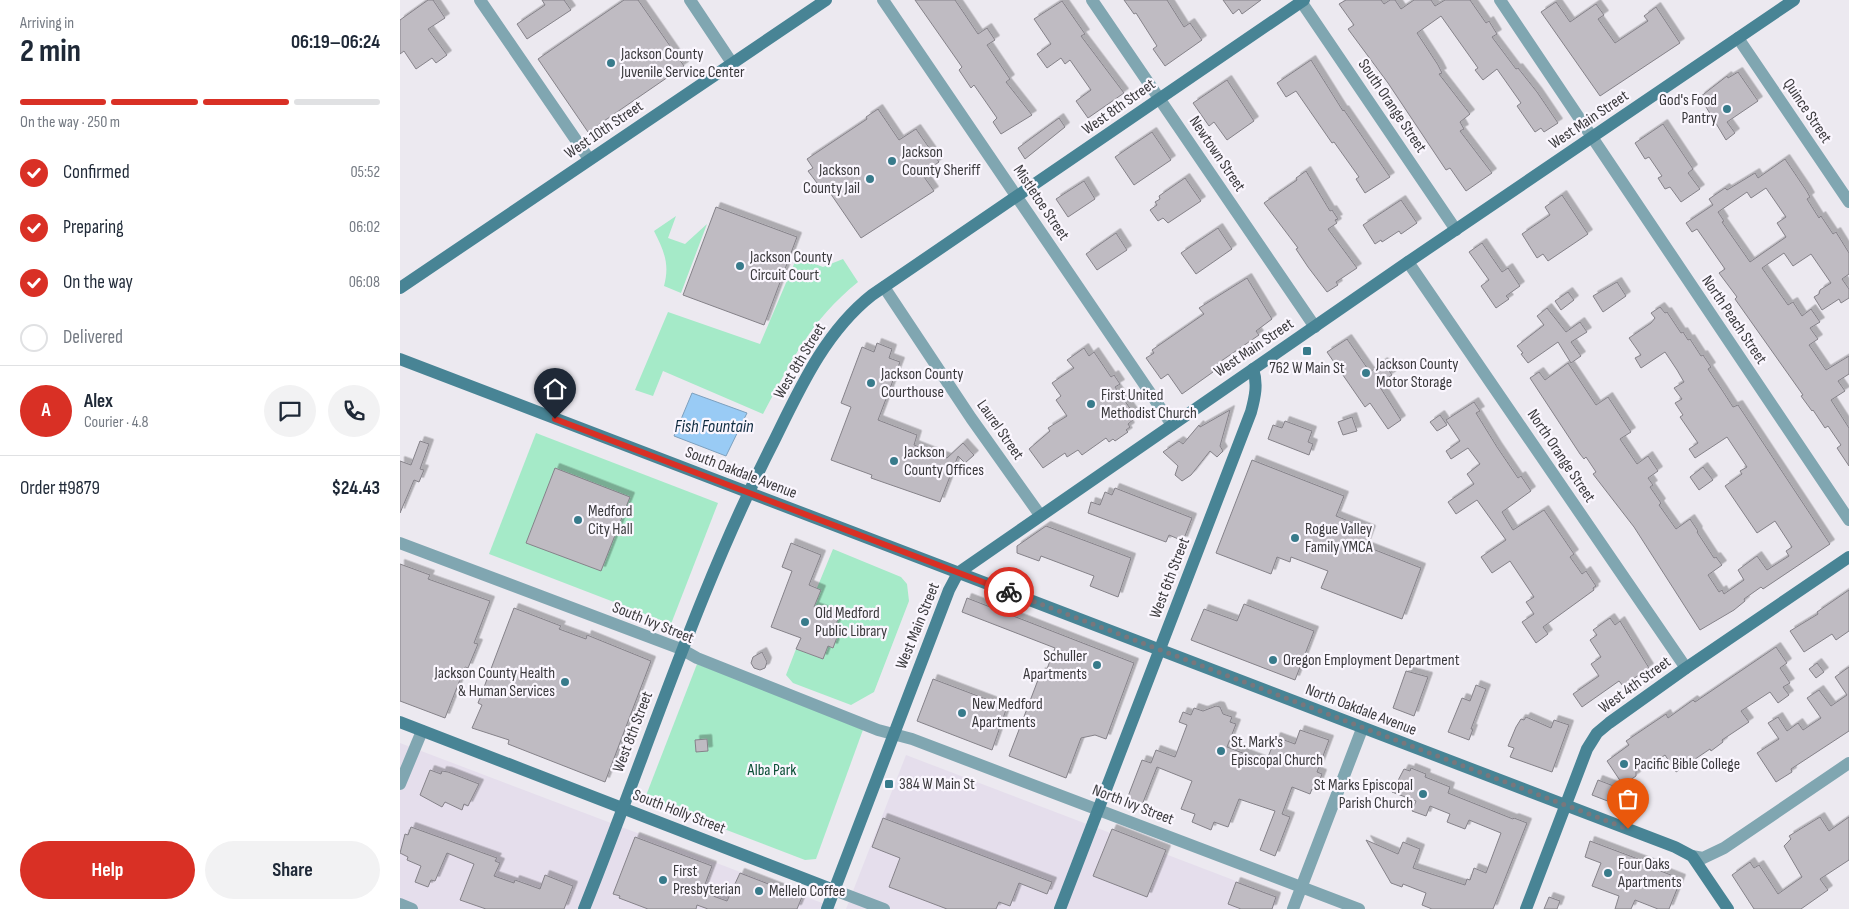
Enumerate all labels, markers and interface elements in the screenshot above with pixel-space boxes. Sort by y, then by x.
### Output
text: Arriving in [20,14,74,33]
text: 06:19–06:24 [291,31,380,54]
text: 2 min [20,32,81,71]
place label: Jackson County Juvenile Service Center [620,45,745,82]
street label: South Orange Street [1354,56,1430,156]
marker: Jackson County Juvenile Service Center [605,57,617,69]
street label: West 8th Street [1079,75,1159,139]
street label: Quince Street [1779,75,1835,147]
street label: West Main Street [1546,86,1632,153]
place label: God's Food Pantry [1659,91,1717,128]
street label: West 10th Street [561,97,647,163]
marker: God's Food Pantry [1721,103,1733,115]
text: On the way · 250 m [20,113,120,132]
street label: Newtown Street [1185,113,1249,195]
place label: Jackson County Sheriff [901,143,981,180]
marker: Jackson County Sheriff [886,155,898,167]
icon: check [20,159,48,187]
text: Confirmed [63,161,130,184]
place label: Jackson County Jail [803,161,860,198]
street label: Mistletoe Street [1009,162,1073,244]
text: 05:52 [350,163,380,182]
marker: Jackson County Jail [864,173,876,185]
icon: check [20,214,48,242]
text: Preparing [63,216,124,239]
text: 06:02 [349,218,380,237]
place label: Jackson County Circuit Court [749,248,833,285]
marker: Jackson County Circuit Court [734,260,746,272]
icon: check [20,269,48,297]
text: On the way [63,271,133,294]
street label: North Peach Street [1697,272,1771,368]
text: 06:08 [349,273,380,292]
street label: West Main Street [1211,314,1297,381]
street label: West 8th Street [770,320,830,402]
text: Delivered [63,326,123,349]
marker: 762 W Main St [1301,345,1313,357]
place label: Jackson County Motor Storage [1375,355,1459,392]
place label: 762 W Main St [1269,359,1345,378]
place label: Jackson County Courthouse [880,365,964,402]
marker: Jackson County Motor Storage [1360,367,1372,379]
pin [534,368,576,419]
icon: home [541,375,569,403]
marker: Jackson County Courthouse [865,377,877,389]
button: chat [264,385,316,437]
button: phone [328,385,380,437]
place label: First United Methodist Church [1101,386,1197,423]
text: Alex [84,390,113,413]
street label: Laurel Street [972,396,1028,464]
marker: First United Methodist Church [1085,398,1097,410]
text: A [41,399,51,422]
street label: North Orange Street [1523,406,1599,506]
text: Courier · 4.8 [84,413,148,432]
water label: Fish Fountain [675,416,754,437]
street label: South Oakdale Avenue [682,443,800,503]
place label: Jackson County Offices [903,443,984,480]
marker: Jackson County Offices [888,455,900,467]
text: Order #9879 [20,477,100,500]
text: $24.43 [331,477,380,500]
place label: Medford City Hall [588,502,633,539]
marker: Medford City Hall [572,514,584,526]
place label: Rogue Valley Family YMCA [1305,520,1373,557]
marker: Rogue Valley Family YMCA [1289,532,1301,544]
street label: West 6th Street [1146,535,1194,621]
courier [984,567,1034,617]
icon: bike [995,578,1023,606]
street label: West Main Street [892,580,944,672]
street label: South Ivy Street [609,598,697,648]
place label: Old Medford Public Library [815,604,887,641]
marker: Old Medford Public Library [799,616,811,628]
place label: Schuller Apartments [1022,647,1087,684]
place label: Oregon Employment Department [1283,651,1460,670]
street label: West 4th Street [1595,652,1675,718]
marker: Oregon Employment Department [1267,654,1279,666]
marker: Schuller Apartments [1091,659,1103,671]
place label: Jackson County Health & Human Services [434,664,555,701]
marker: Jackson County Health & Human Services [559,676,571,688]
street label: North Oakdale Avenue [1303,680,1419,740]
street label: West 8th Street [609,689,657,775]
place label: New Medford Apartments [971,695,1043,732]
marker: New Medford Apartments [956,707,968,719]
place label: St. Mark's Episcopal Church [1231,733,1323,770]
marker: St. Mark's Episcopal Church [1215,745,1227,757]
place label: Pacific Bible College [1634,755,1740,774]
marker: Pacific Bible College [1618,758,1630,770]
park label: Alba Park [747,761,796,780]
place label: 384 W Main St [899,775,975,794]
place label: St Marks Episcopal Parish Church [1314,776,1413,813]
marker: 384 W Main St [883,778,895,790]
pin [1607,778,1649,829]
street label: North Ivy Street [1090,781,1177,829]
icon: bag [1614,785,1642,813]
street label: South Holly Street [630,786,728,838]
marker: St Marks Episcopal Parish Church [1417,788,1429,800]
button: Help [20,841,195,899]
button: Share [205,841,380,899]
place label: Four Oaks Apartments [1617,855,1682,892]
place label: First Presbyterian [673,862,741,899]
marker: Four Oaks Apartments [1602,867,1614,879]
marker: First Presbyterian [657,874,669,886]
place label: Mellelo Coffee [769,882,845,901]
marker: Mellelo Coffee [753,885,765,897]

